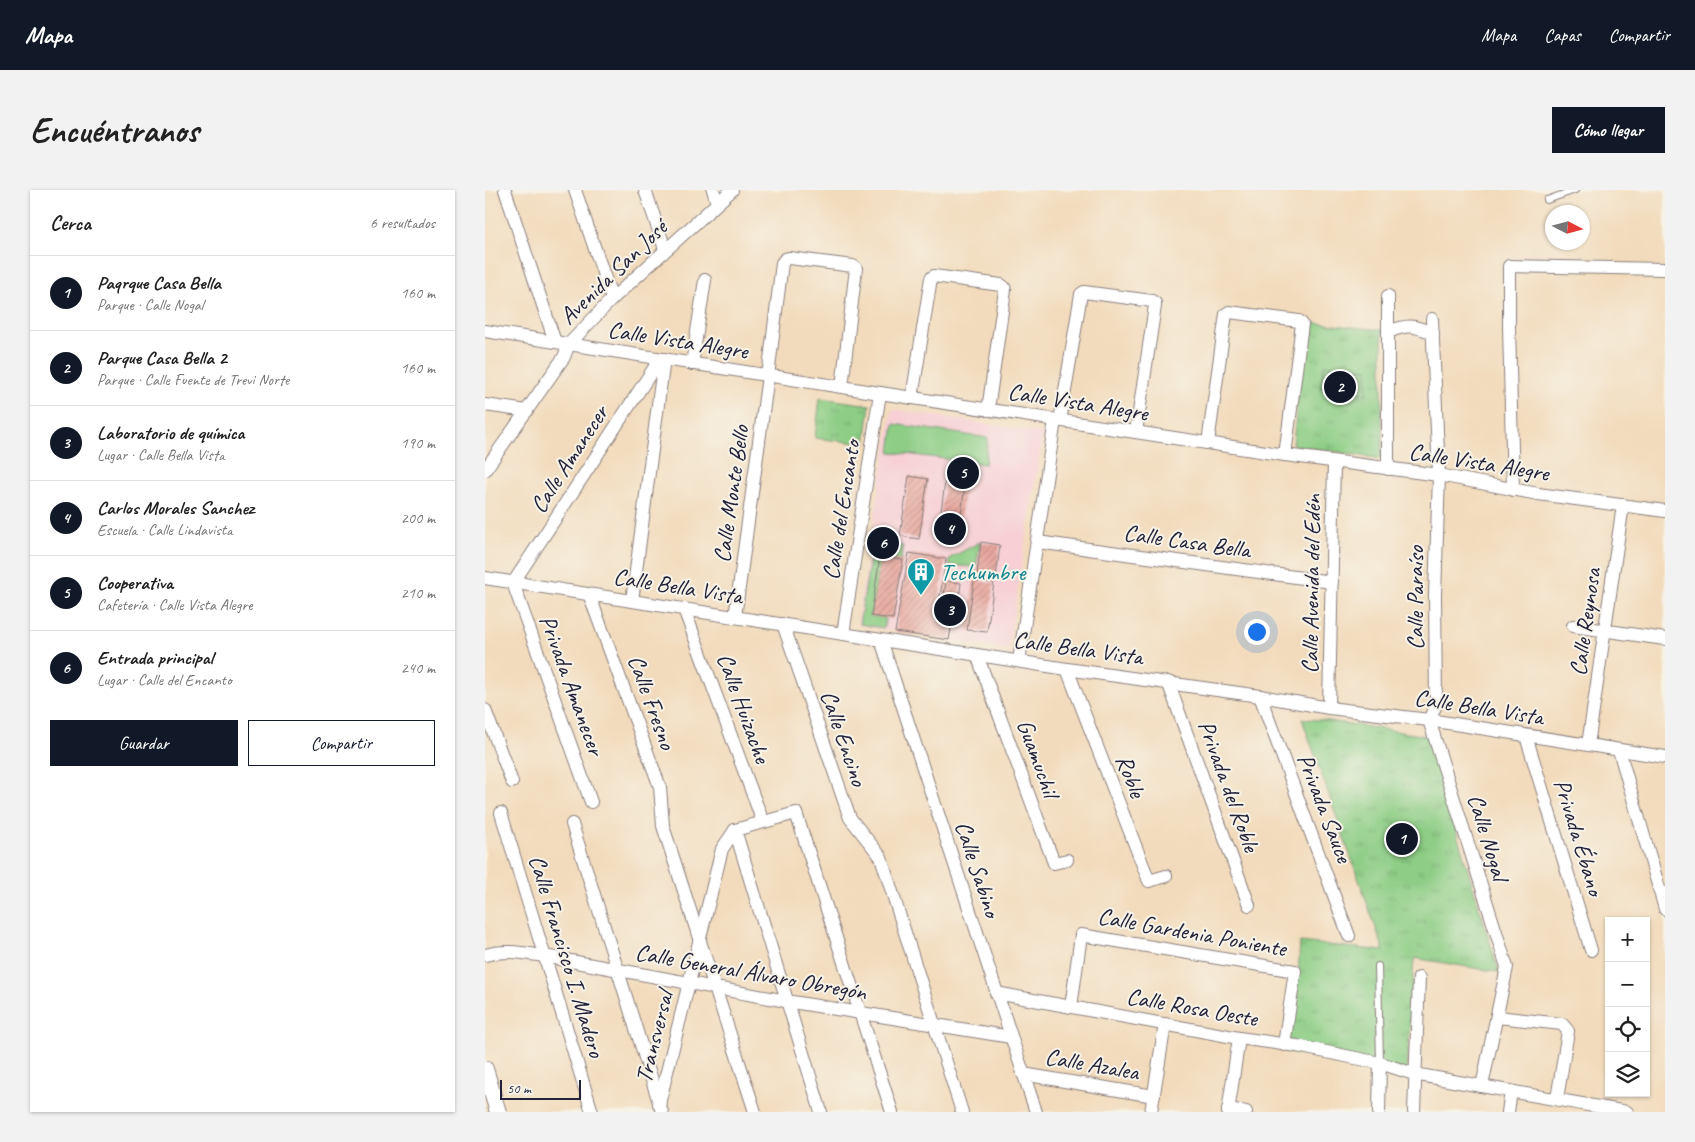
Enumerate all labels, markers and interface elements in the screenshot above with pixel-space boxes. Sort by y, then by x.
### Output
text: Mapa [25,20,72,50]
text: Mapa [1481,24,1516,46]
text: Capas [1544,24,1581,46]
text: Compartir [1609,24,1670,46]
button: Cómo llegar [1552,107,1665,153]
text: Encuéntranos [30,108,199,153]
north arrow [1545,205,1590,250]
text: Cerca [50,210,91,236]
street label: Avenida San José [553,210,676,331]
text: 6 resultados [370,213,435,233]
text: Paqrque Casa Bella [97,271,221,295]
text: 1 [62,283,70,303]
text: 160 m [401,283,435,303]
text: Parque · Calle Nogal [97,295,204,315]
street label: Calle Vista Alegre [606,314,752,366]
text: Parque Casa Bella 2 [97,346,227,370]
text: 2 [62,358,70,378]
text: 160 m [401,358,435,378]
pin: 2 [1324,368,1356,406]
text: Parque · Calle Fuente de Trevi Norte [97,370,289,390]
street label: Calle Vista Alegre [1006,376,1152,428]
street label: Calle Amanecer [523,398,616,518]
text: Laboratorio de química [97,421,244,445]
street label: Calle Monte Bello [707,422,756,565]
text: 3 [62,433,70,453]
text: 190 m [401,433,435,453]
street label: Calle del Encanto [815,436,867,582]
street label: Calle Vista Alegre [1407,436,1553,488]
text: Lugar · Calle Bella Vista [97,445,225,465]
pin: 5 [947,454,979,492]
street label: Calle Avenida del Edén [1294,493,1328,674]
text: Carlos Morales Sanchez [97,496,254,520]
text: 4 [62,508,70,528]
text: 200 m [401,508,435,528]
pin: 4 [934,510,966,548]
street label: Calle Casa Bella [1122,517,1254,565]
text: Escuela · Calle Lindavista [97,520,233,540]
pin: 6 [867,524,899,562]
street label: Calle Paraíso [1400,545,1430,650]
building icon: Techumbre [906,557,936,596]
place label: Techumbre [940,557,1027,587]
street label: Calle Bella Vista [611,561,747,611]
street label: Calle Reynosa [1563,565,1608,678]
text: Cooperativa [97,571,173,595]
text: 5 [63,583,69,603]
text: 210 m [401,583,435,603]
pin: 3 [934,591,966,629]
text: Cafetería · Calle Vista Alegre [97,595,252,615]
street label: Privada Amanecer [533,611,612,761]
your location [1244,619,1270,645]
street label: Calle Bella Vista [1011,624,1147,672]
text: Entrada principal [97,646,213,670]
street label: Calle Huizache [710,649,778,769]
street label: Calle Fresno [621,651,683,755]
text: 6 [62,658,70,678]
text: 240 m [401,658,435,678]
text: Lugar · Calle del Encanto [97,670,232,690]
street label: Calle Bella Vista [1412,682,1548,732]
street label: Calle Encino [814,686,875,791]
street label: Guamuchil [1010,715,1067,805]
street label: Privada del Roble [1191,716,1267,858]
button: Guardar [50,720,238,766]
button: Compartir [248,720,435,766]
street label: Privada Sauce [1291,749,1360,869]
street label: Roble [1109,750,1154,804]
street label: Privada Ébano [1547,775,1612,901]
street label: Calle Nogal [1461,790,1516,888]
street label: Calle Sabino [948,817,1008,923]
pin: 1 [1386,820,1418,858]
street label: Calle Francisco I. Madero [522,851,612,1062]
street label: Calle Gardenia Poniente [1096,901,1291,964]
map controls [1605,917,1650,1097]
button: + [1605,917,1650,962]
street label: Calle General Álvaro Obregón [633,937,870,1007]
button: − [1605,962,1650,1007]
street label: Calle Rosa Oeste [1124,981,1262,1034]
street label: Transversal [628,984,681,1086]
button: locate [1605,1007,1650,1052]
street label: Calle Azalea [1043,1041,1142,1087]
button: layers [1605,1052,1650,1097]
scale bar [500,1077,581,1100]
text: 50 m [507,1080,531,1097]

